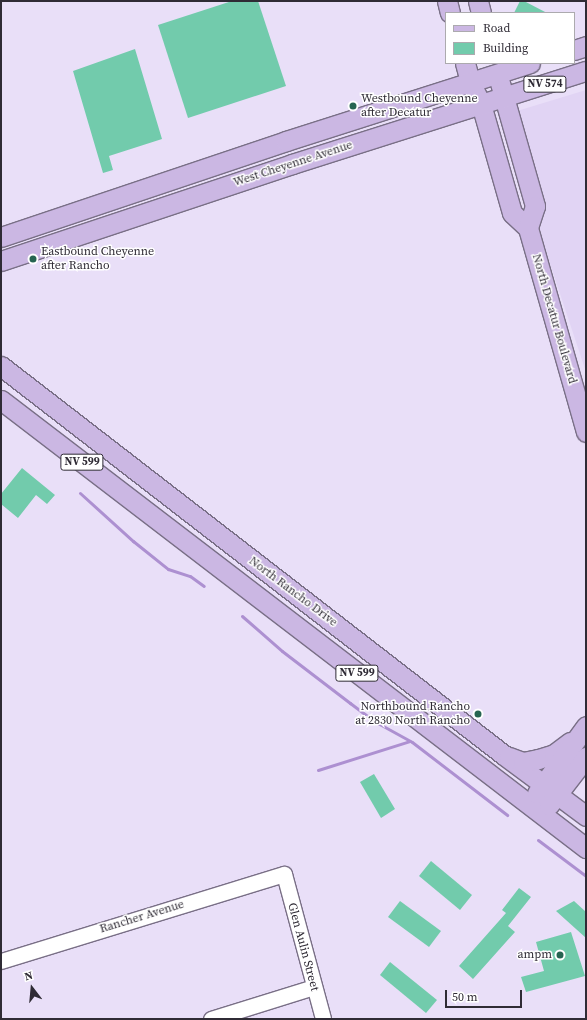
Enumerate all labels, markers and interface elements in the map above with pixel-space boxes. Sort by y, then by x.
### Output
legend [445,12,575,64]
text: Road [483,20,510,36]
text: Building [483,40,528,56]
road number: NV 574 [523,75,567,93]
place label: Westbound Cheyenne after Decatur [361,92,478,120]
marker: Westbound Cheyenne after Decatur [348,101,358,111]
street label: West Cheyenne Avenue [232,138,354,190]
place label: Eastbound Cheyenne after Rancho [41,245,154,273]
street label: North Decatur Boulevard [529,253,579,385]
marker: Eastbound Cheyenne after Rancho [28,254,38,264]
road number: NV 599 [60,453,104,471]
street label: North Rancho Drive [246,554,340,630]
road number: NV 599 [335,664,379,682]
place label: Northbound Rancho at 2830 North Rancho [355,700,470,728]
marker: Northbound Rancho at 2830 North Rancho [473,709,483,719]
street label: Rancher Avenue [98,897,186,937]
street label: Glen Aulin Street [284,901,322,993]
place label: ampm [518,948,552,962]
marker: ampm [555,950,565,960]
north arrow [12,968,52,1008]
text: N [23,968,34,984]
scale bar [447,982,524,1008]
text: 50 m [452,989,478,1005]

